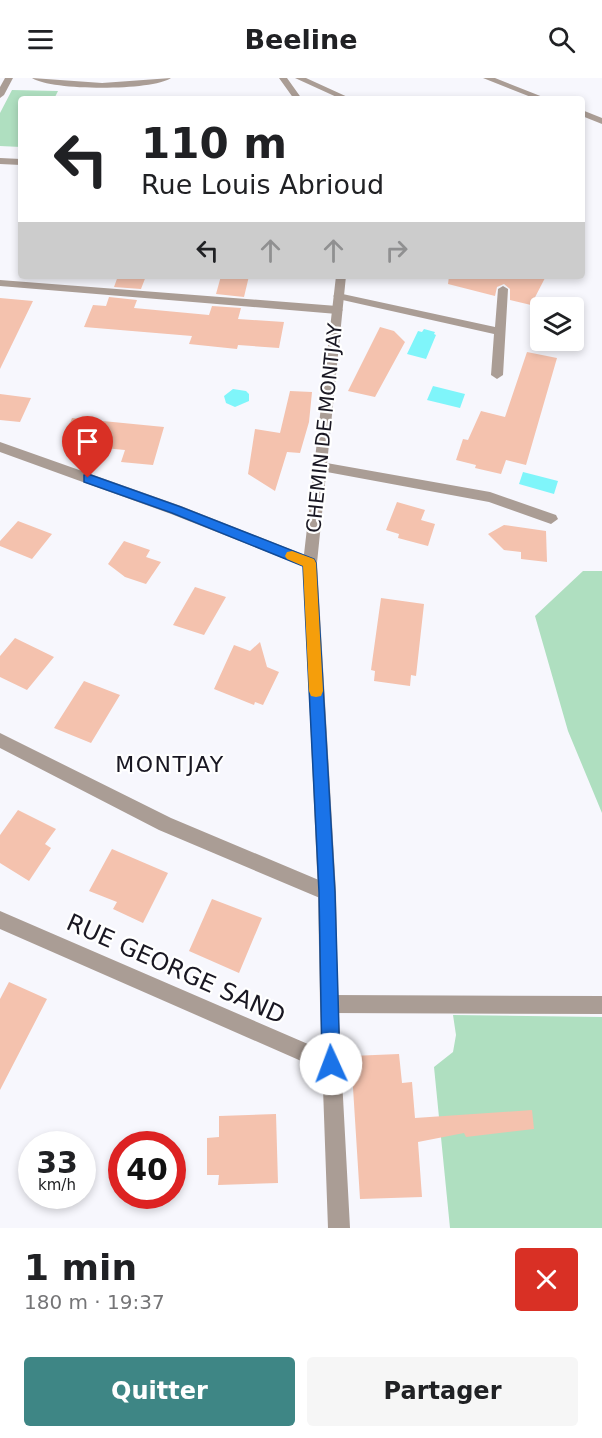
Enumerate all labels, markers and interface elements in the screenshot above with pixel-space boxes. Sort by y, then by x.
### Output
icon: menu [24,23,57,56]
icon: search [545,23,578,56]
text: Beeline [244,24,358,55]
text: 110 m [141,119,287,168]
icon: left [42,120,120,198]
text: Rue Louis Abrioud [141,169,384,200]
icon: left [191,234,224,267]
icon: ahead [254,234,287,267]
icon: ahead [317,234,350,267]
icon: right [380,234,413,267]
map controls [530,297,584,351]
button: layers [530,297,584,351]
street label: CHEMIN DE MONTJAY [301,321,347,534]
pin [62,416,113,478]
icon: arrive [71,425,104,458]
district label: MONTJAY [115,752,225,777]
street label: RUE GEORGE SAND [62,908,290,1030]
position arrow [299,1032,363,1096]
speed limit sign: 40 [108,1131,186,1209]
text: 33 [36,1145,78,1180]
text: km/h [38,1176,76,1194]
text: 1 min [24,1247,137,1288]
button: close [515,1248,578,1311]
text: 180 m · 19:37 [24,1290,165,1314]
button: Quitter [24,1357,295,1426]
button: Partager [307,1357,578,1426]

